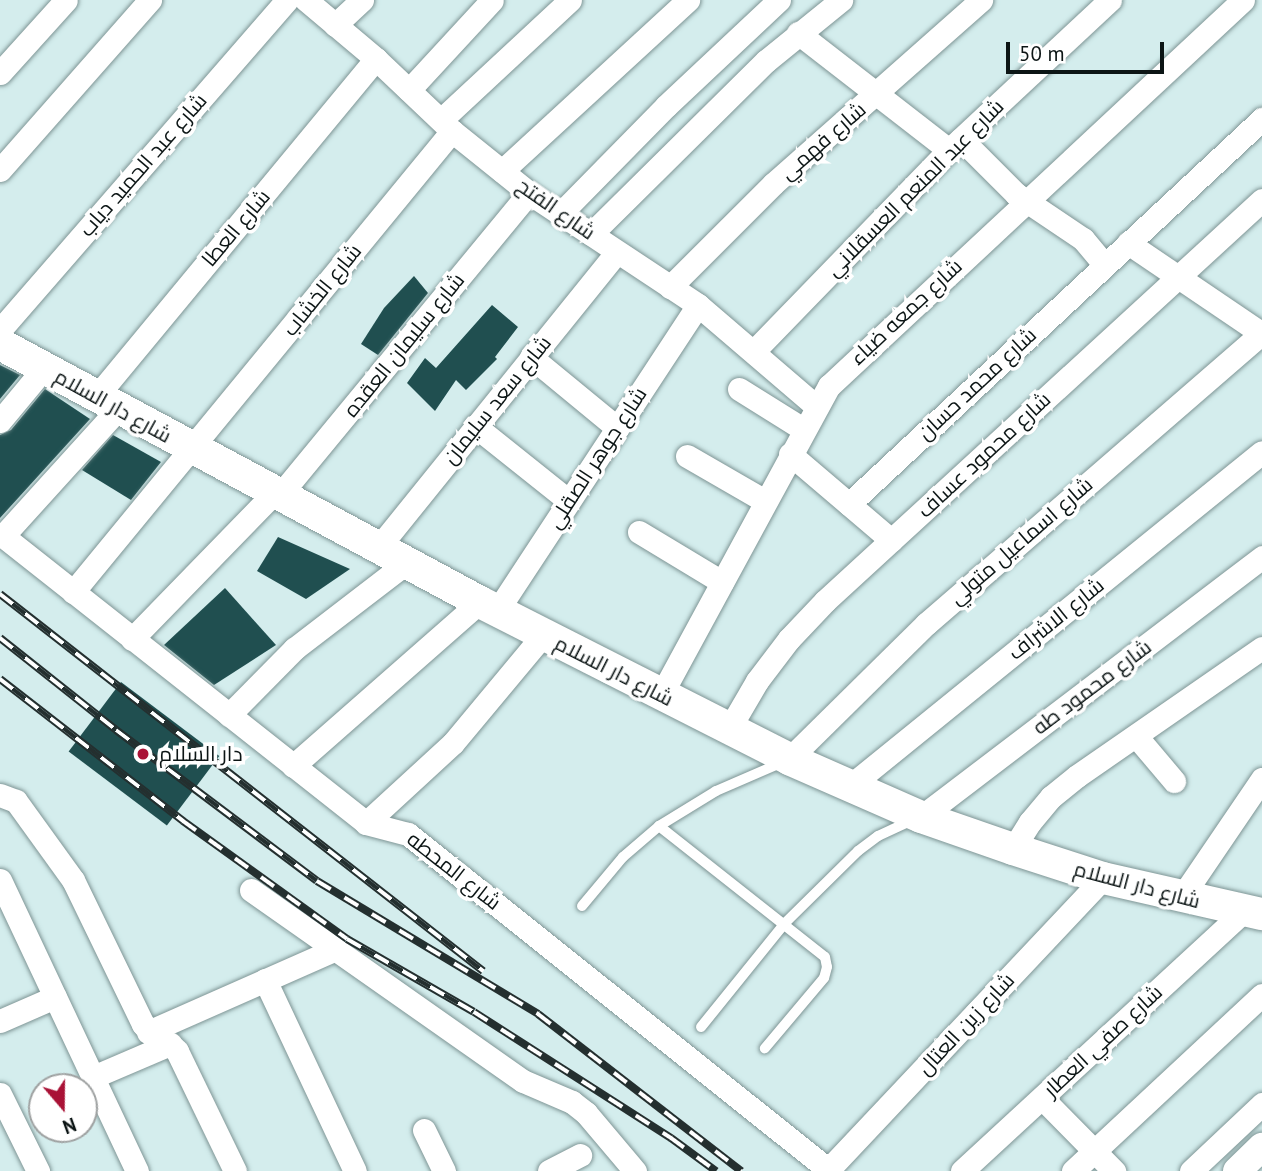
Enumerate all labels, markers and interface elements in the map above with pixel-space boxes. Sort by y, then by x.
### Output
scale bar [1010,28,1168,72]
text: 50 m [1019,40,1065,67]
street label: شارع عبد الحميد دياب [74,88,212,242]
street label: شارع عبد المنعم العسقلاني [821,94,1009,282]
street label: شارع فهمي [775,97,871,185]
street label: شارع الفتح [512,173,600,245]
street label: شارع العطا [196,184,276,272]
street label: شارع الخشاب [277,239,367,341]
street label: شارع جمعه ضياء [845,254,967,370]
street label: شارع سليمان العقده [338,268,470,422]
street label: شارع محمد حسان [912,322,1042,446]
street label: شارع سعد سليمان [437,331,557,469]
street label: شارع دار السلام [50,363,176,449]
street label: شارع جوهر الصقلي [542,383,652,533]
street label: شارع محمود عساف [912,387,1056,523]
street label: شارع اسماعيل متولي [944,472,1098,610]
street label: شارع الاشراف [1003,573,1109,665]
street label: شارع دار السلام [550,630,678,712]
street label: شارع محمود طه [1028,634,1156,740]
place label: دار السلام [159,741,243,767]
marker: دار السلام [133,744,153,764]
street label: شارع المحطه [402,826,506,916]
street label: شارع دار السلام [1071,856,1203,914]
street label: شارع زين العتال [912,968,1020,1080]
street label: شارع صفي العطار [1038,980,1168,1102]
north arrow [28,1073,98,1143]
text: N [60,1112,79,1139]

